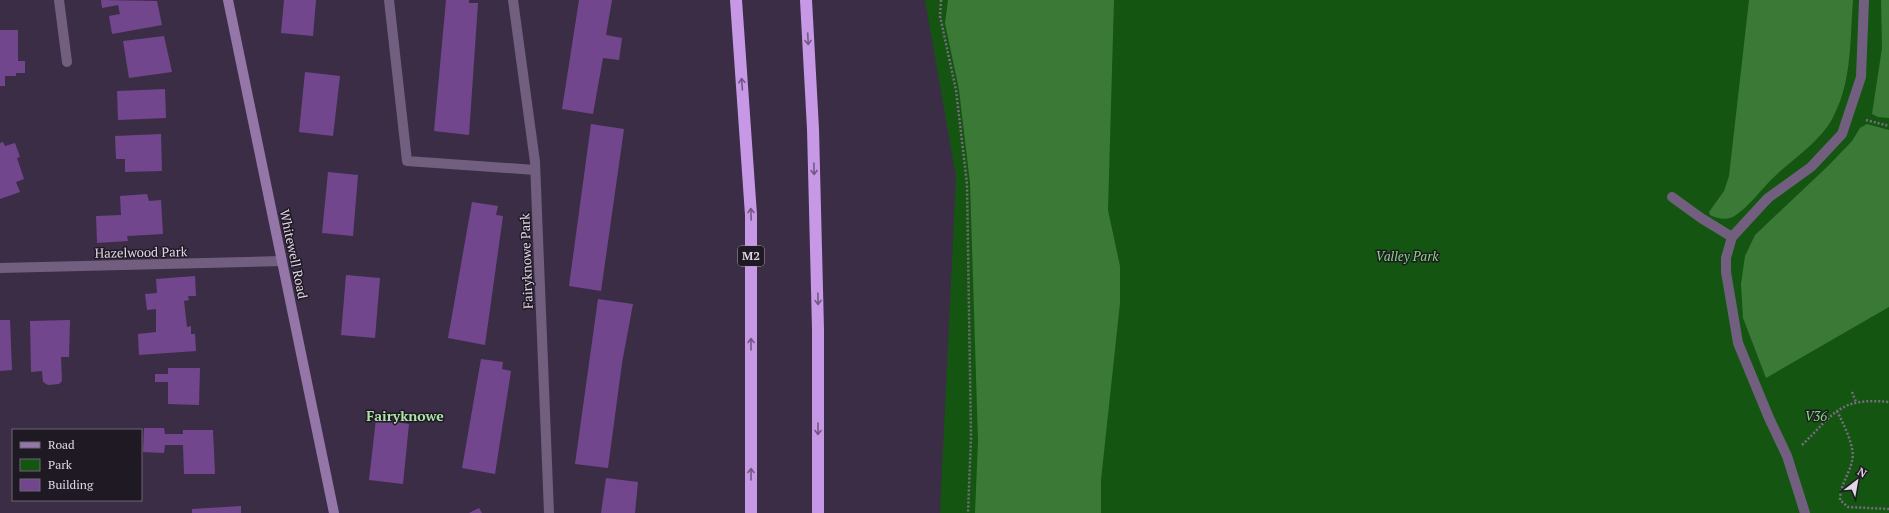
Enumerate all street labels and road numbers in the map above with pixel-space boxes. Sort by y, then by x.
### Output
street label: Whitewell Road [276,208,312,300]
street label: Fairyknowe Park [515,213,537,309]
street label: Hazelwood Park [94,242,188,262]
road number: M2 [738,246,764,266]

